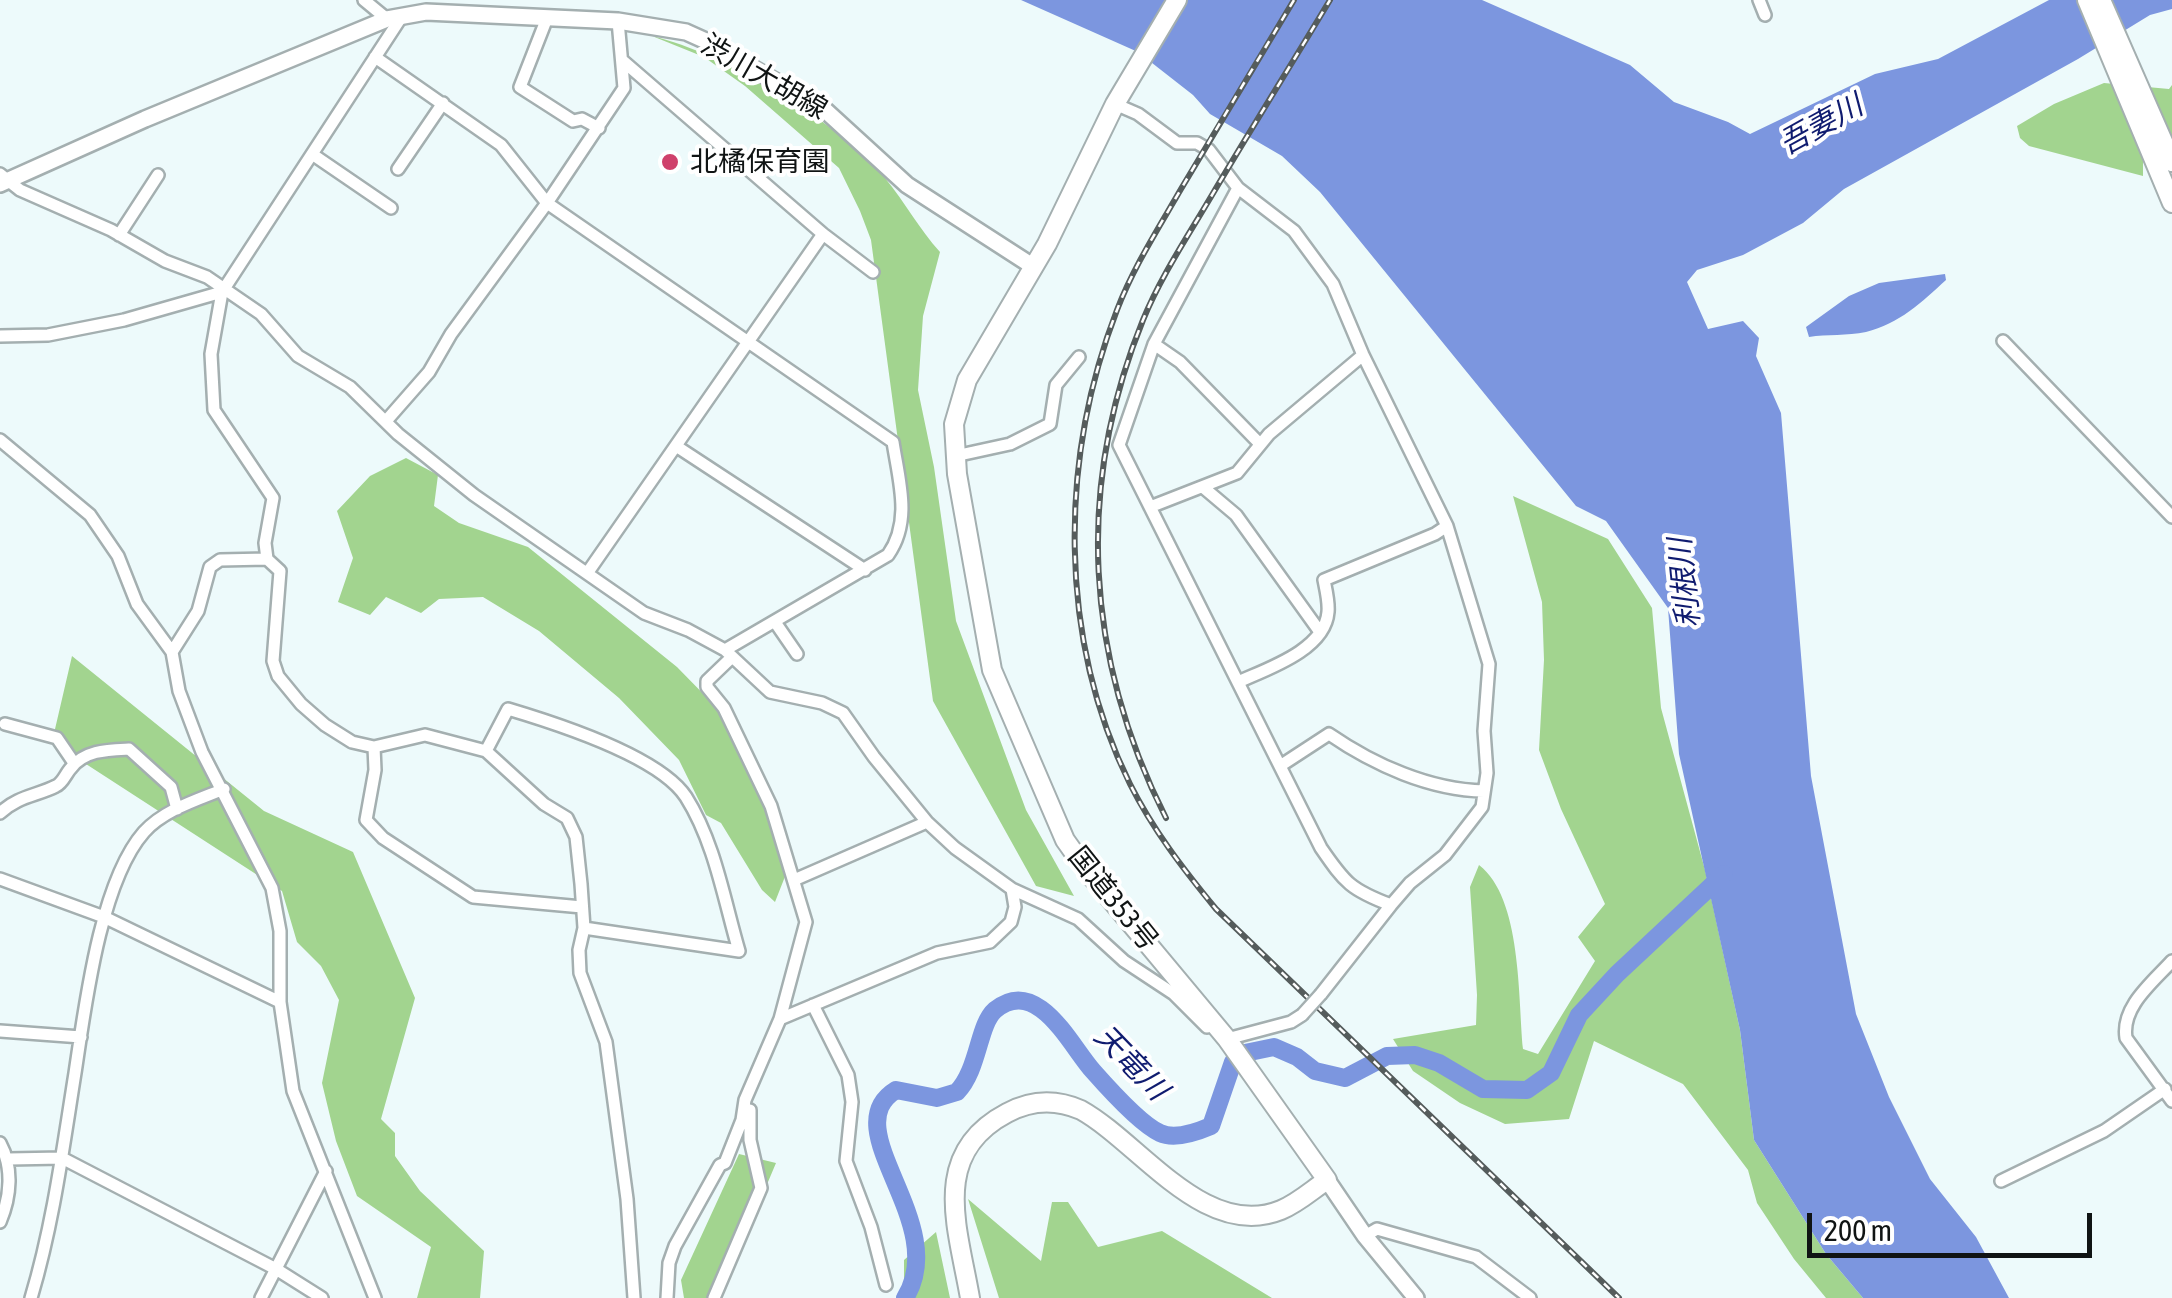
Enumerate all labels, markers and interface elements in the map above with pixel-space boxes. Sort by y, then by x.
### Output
street label: 渋川大胡線 [695,27,833,127]
water label: 吾妻川 [1773,87,1869,163]
place label: 北橘保育園 [690,145,830,179]
marker: 北橘保育園 [659,151,681,173]
water label: 利根川 [1662,536,1708,630]
street label: 国道353号 [1061,840,1165,958]
water label: 天竜川 [1087,1018,1175,1108]
scale bar [1812,1193,2097,1255]
text: 200 m [1824,1213,1892,1247]

